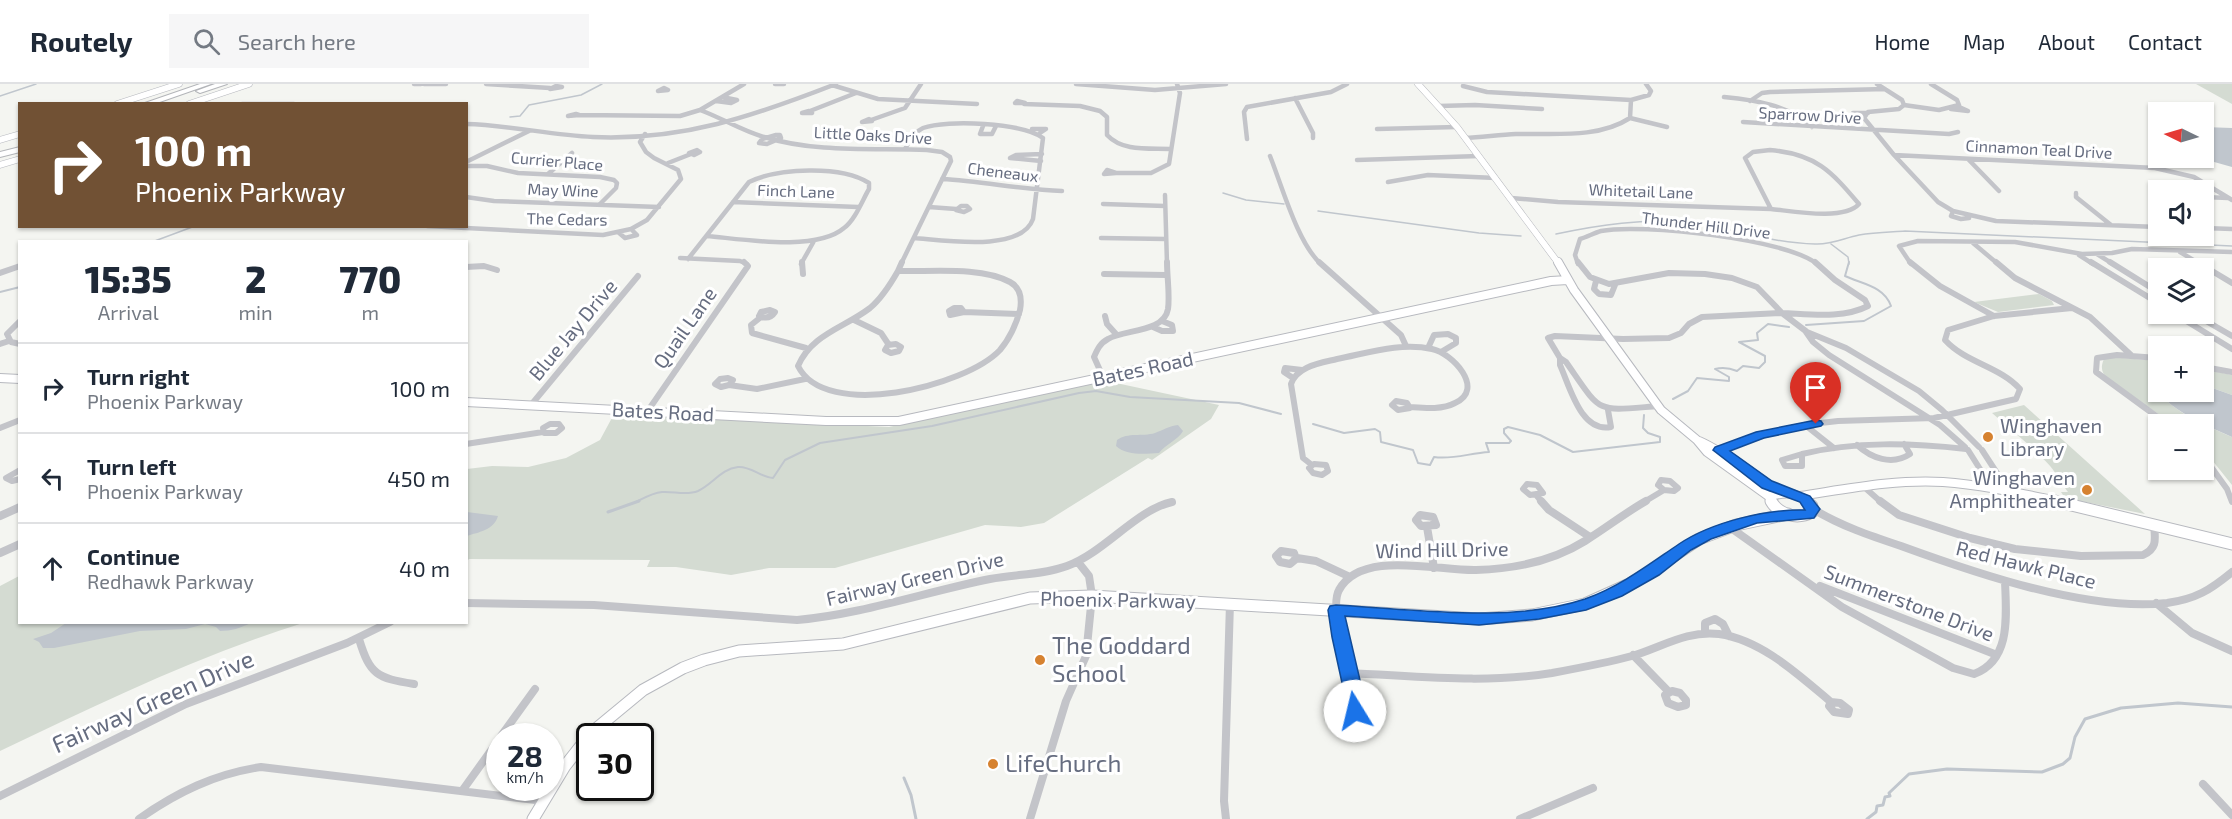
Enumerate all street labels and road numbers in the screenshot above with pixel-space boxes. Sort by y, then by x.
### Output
street label: Sparrow Drive [1758,102,1862,127]
street label: Little Oaks Drive [813,122,933,147]
street label: Cinnamon Teal Drive [1965,135,2113,162]
street label: Currier Place [510,147,604,174]
street label: Cheneaux [967,158,1040,185]
street label: May Wine [527,179,599,200]
street label: Whitetail Lane [1588,179,1694,202]
street label: Finch Lane [757,180,835,201]
street label: Thunder Hill Drive [1641,207,1772,242]
street label: The Cedars [526,208,608,229]
street label: Blue Jay Drive [523,274,621,385]
street label: Quail Lane [647,282,721,373]
street label: Bates Road [1090,346,1195,390]
street label: Bates Road [611,396,715,426]
street label: Red Hawk Place [1954,535,2099,593]
street label: Wind Hill Drive [1375,536,1509,562]
street label: Fairway Green Drive [824,546,1006,610]
street label: Summerstone Drive [1821,559,1998,646]
street label: Phoenix Parkway [1040,586,1197,612]
street label: Fairway Green Drive [47,643,258,758]

